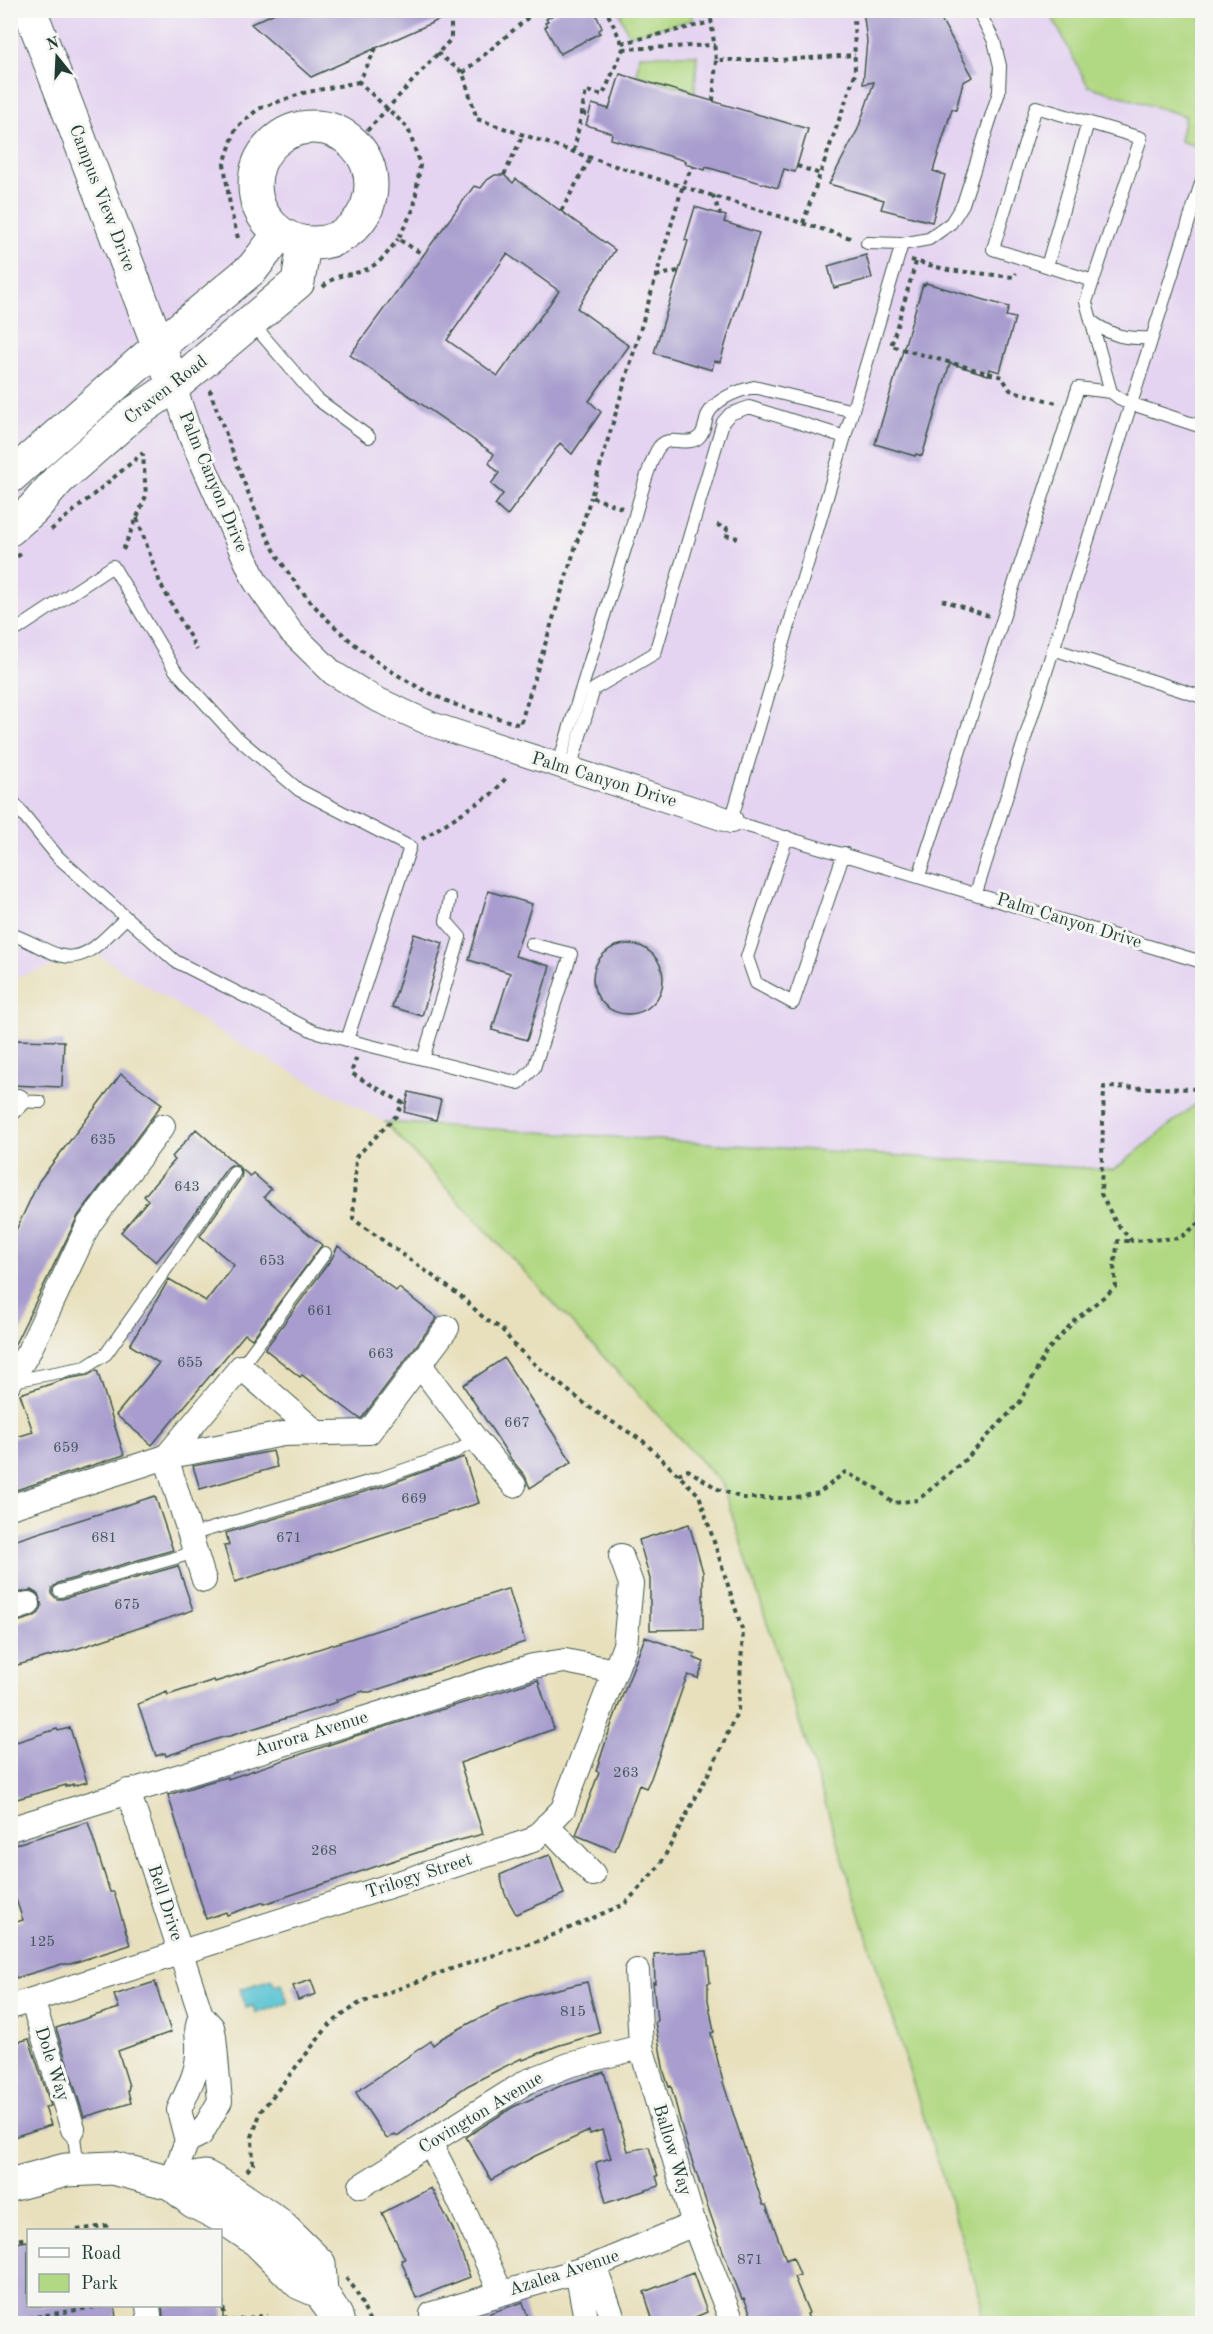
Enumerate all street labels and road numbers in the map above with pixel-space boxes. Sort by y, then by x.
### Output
street label: Campus View Drive [66,122,138,274]
street label: Craven Road [121,352,211,428]
street label: Palm Canyon Drive [175,409,251,555]
street label: Palm Canyon Drive [529,749,679,811]
street label: Palm Canyon Drive [994,890,1144,952]
street label: Aurora Avenue [252,1708,370,1760]
street label: Trilogy Street [363,1850,475,1902]
street label: Bell Drive [144,1863,186,1943]
street label: Dole Way [32,2025,73,2104]
street label: Covington Avenue [416,2069,546,2157]
street label: Ballow Way [650,2102,695,2198]
street label: Azalea Avenue [507,2247,621,2299]

